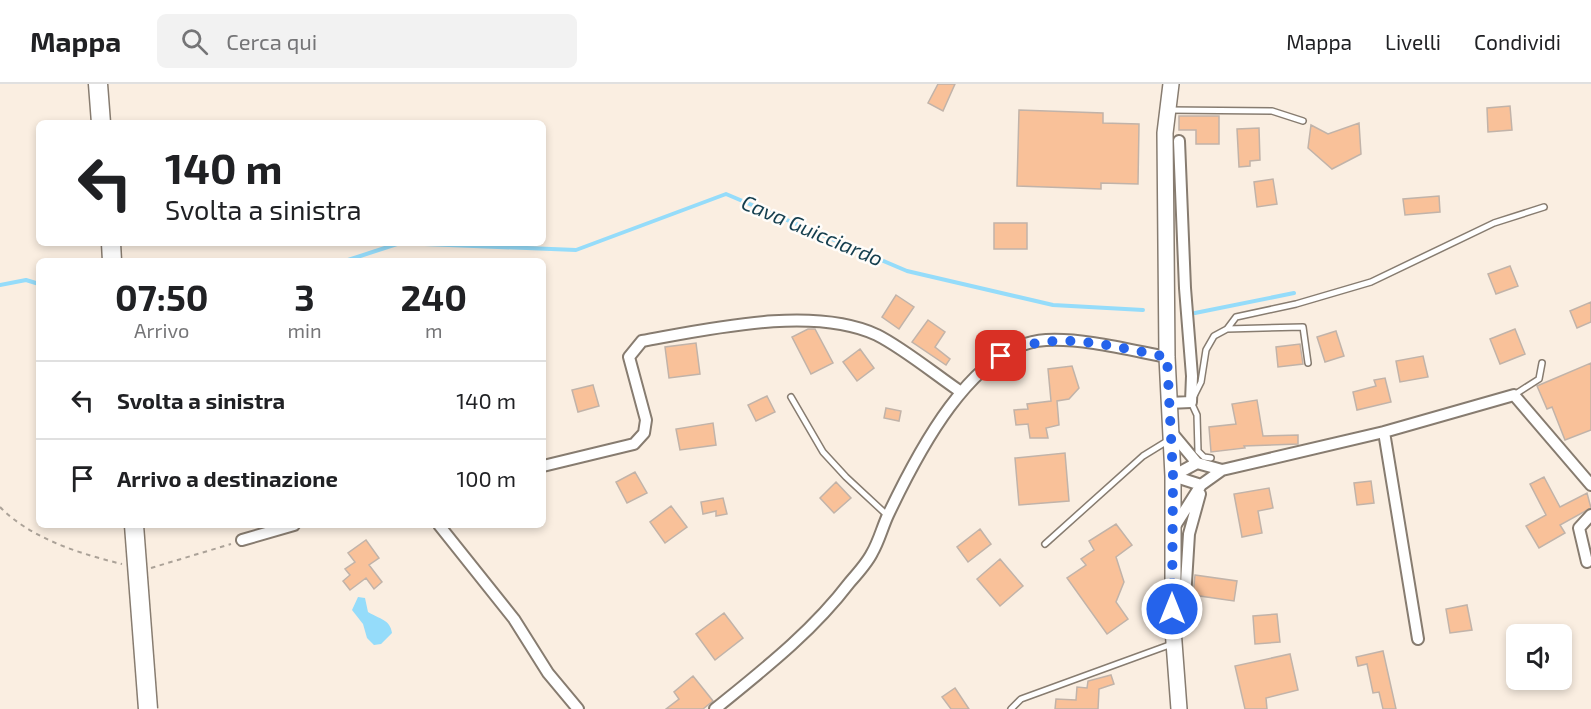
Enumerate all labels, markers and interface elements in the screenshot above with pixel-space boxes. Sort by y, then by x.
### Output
search box [157,14,577,68]
text: Mappa [30,24,121,58]
icon: search [178,25,211,58]
text: Cerca qui [226,28,317,54]
text: Mappa [1286,29,1352,54]
text: Livelli [1385,29,1441,54]
text: Condividi [1474,29,1561,54]
text: 140 m [165,142,282,192]
icon: left [66,144,144,222]
water label: Cava Guicciardo [738,189,887,271]
text: Svolta a sinistra [165,193,362,225]
text: 07:50 [115,275,209,318]
text: 3 [294,275,315,318]
text: 240 [400,275,467,318]
text: Arrivo [134,318,189,342]
text: min [287,318,322,342]
text: m [425,318,443,342]
pin [975,330,1026,381]
icon: arrive [984,339,1017,372]
icon: left [66,384,99,417]
text: Svolta a sinistra [117,387,285,413]
text: 140 m [456,387,516,413]
icon: arrive [66,462,99,495]
text: Arrivo a destinazione [117,465,338,491]
text: 100 m [457,465,516,491]
position arrow [1140,577,1204,641]
map controls [1506,624,1572,690]
button: sound [1506,624,1572,690]

